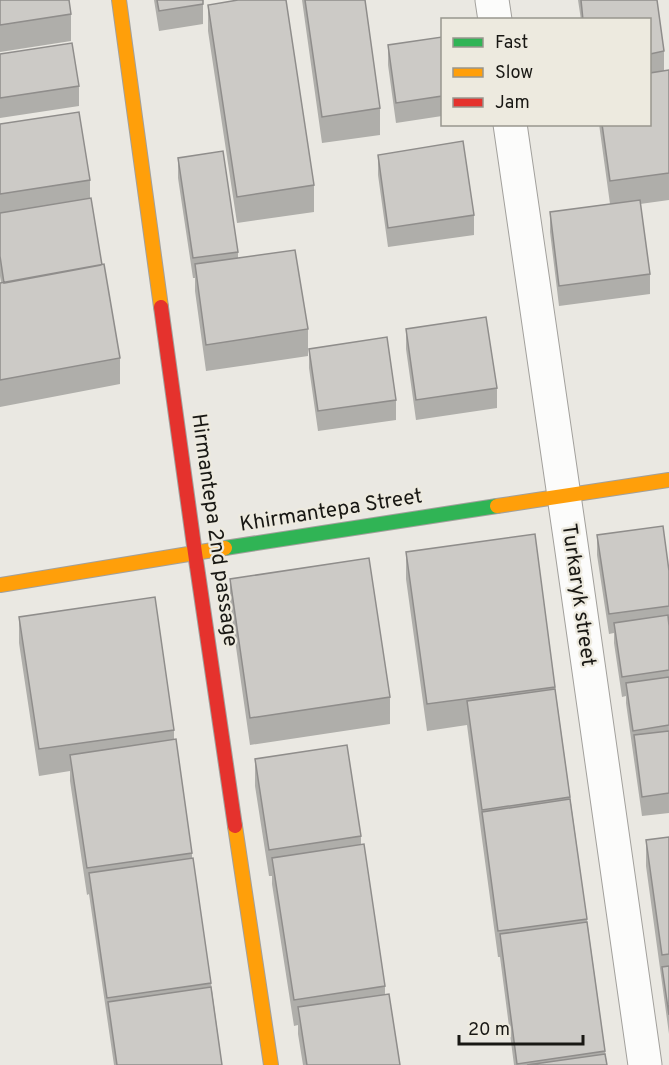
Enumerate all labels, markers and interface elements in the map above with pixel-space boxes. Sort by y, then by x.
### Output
legend [441,18,651,126]
text: Fast [495,32,528,55]
text: Slow [495,62,533,85]
text: Jam [495,92,530,115]
street label: Hirmantepa 2nd passage [184,412,244,648]
street label: Khirmаntepa Street [238,483,424,539]
street label: Turkaryk street [555,522,601,668]
scale bar [459,1008,584,1046]
text: 20 m [468,1019,510,1042]

